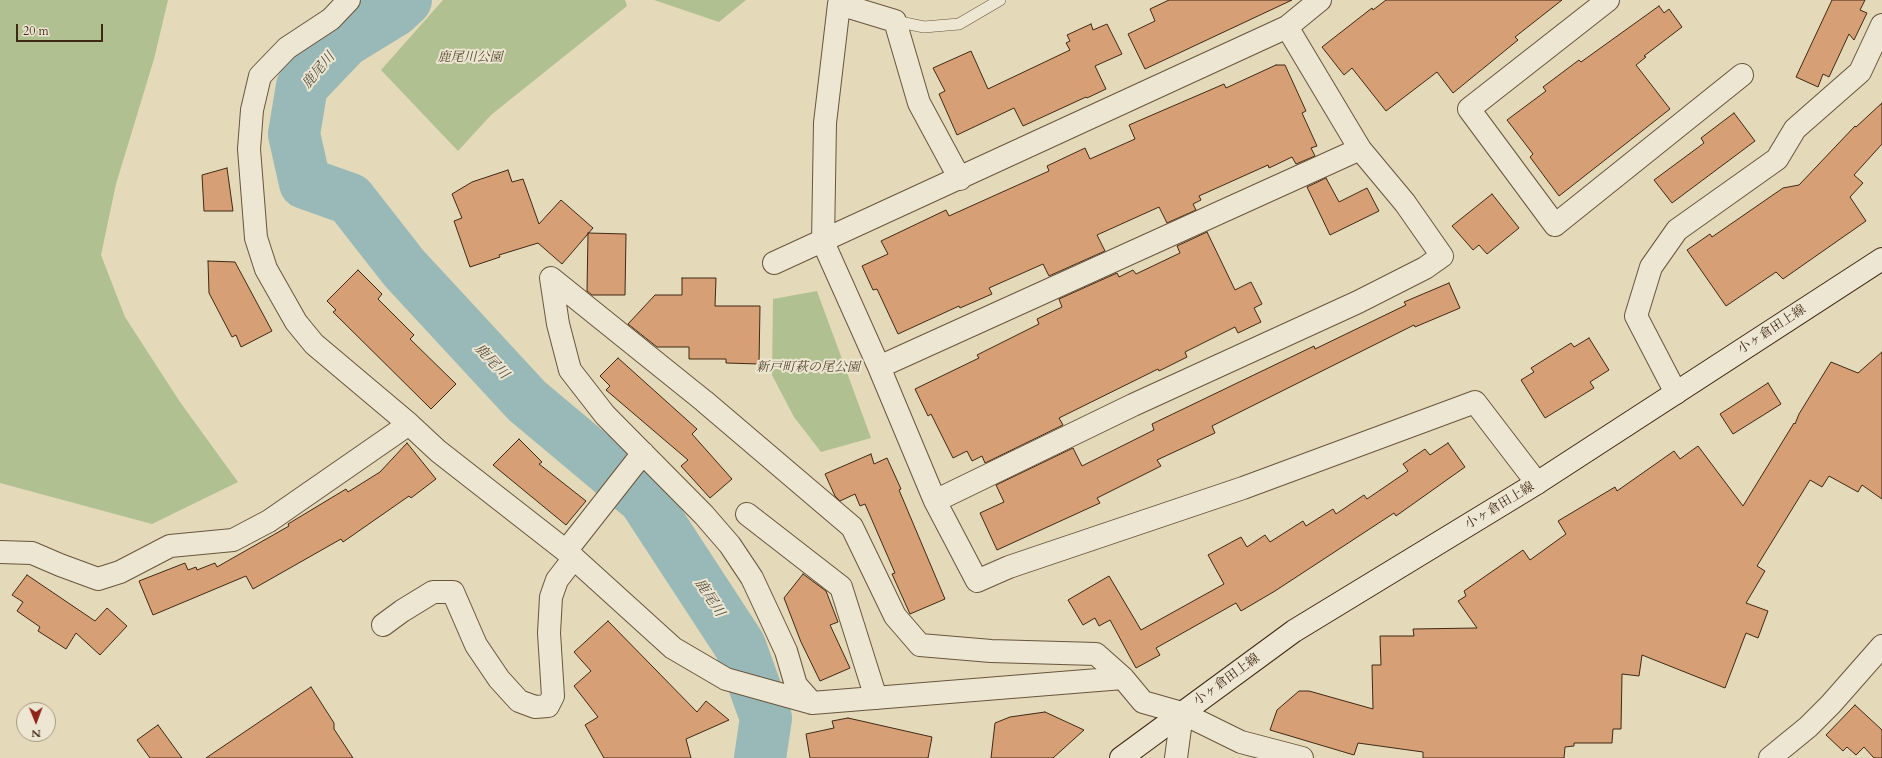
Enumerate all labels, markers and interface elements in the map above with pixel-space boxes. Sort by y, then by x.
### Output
scale bar [18,16,105,42]
text: 20 m [23,23,49,39]
water label: 鹿尾川 [299,50,339,92]
park label: 鹿尾川公園 [438,50,502,66]
street label: 小ヶ倉田上線 [1735,302,1809,358]
water label: 鹿尾川 [471,341,511,383]
park label: 新戸町萩の尾公園 [756,360,860,376]
street label: 小ヶ倉田上線 [1463,479,1537,533]
water label: 鹿尾川 [691,576,727,620]
street label: 小ヶ倉田上線 [1191,651,1263,709]
north arrow [16,702,56,742]
text: N [31,726,41,741]

